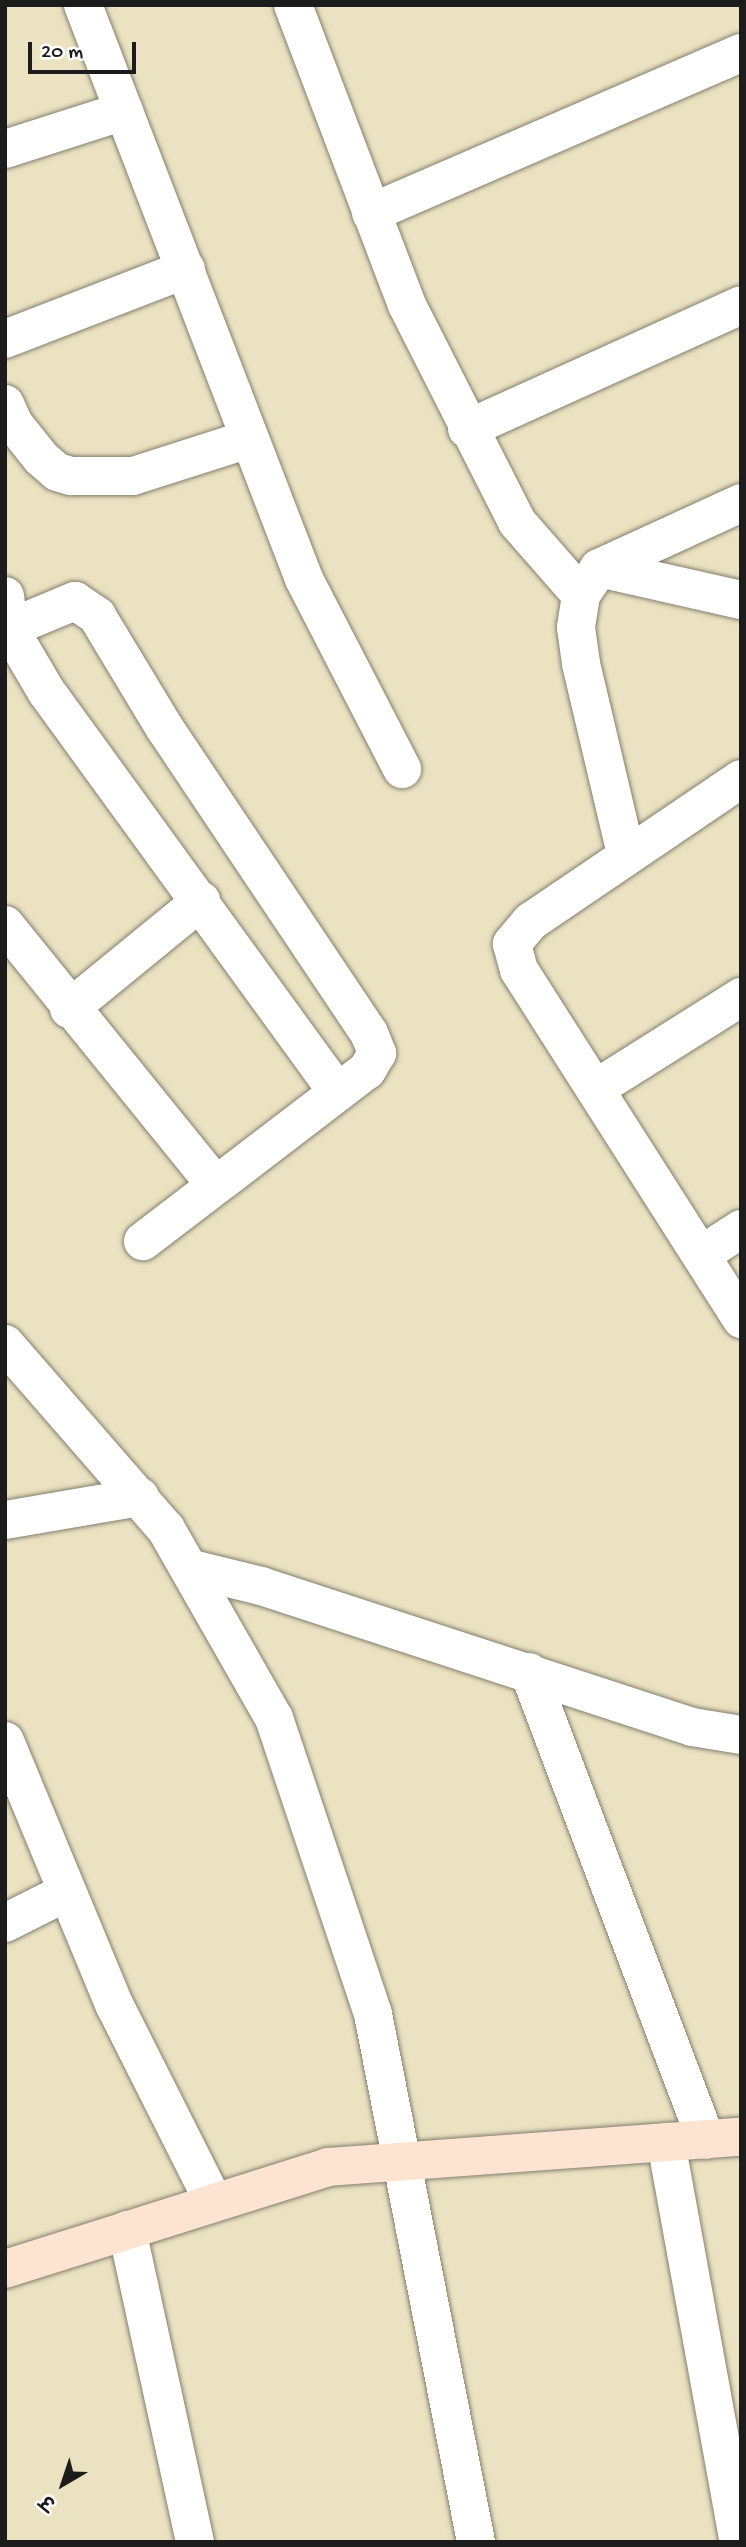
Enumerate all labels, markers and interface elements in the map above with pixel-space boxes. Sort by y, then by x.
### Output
scale bar [32,28,140,72]
text: 20 m [41,41,83,66]
north arrow [28,2449,98,2519]
text: उ [37,2488,62,2514]

